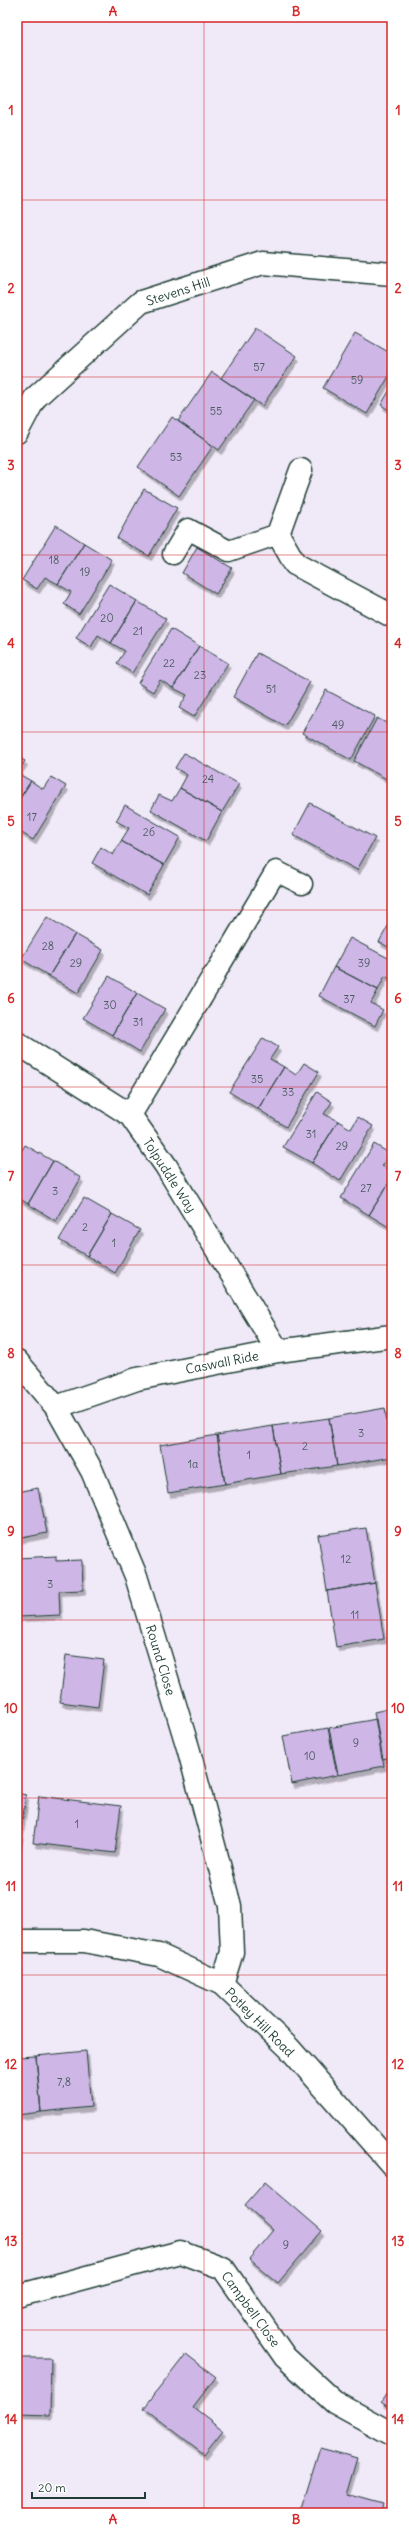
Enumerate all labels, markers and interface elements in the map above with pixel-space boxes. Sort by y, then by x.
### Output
text: A [109,3,118,20]
text: B [292,3,301,20]
text: 1 [8,102,14,119]
text: 1 [395,102,401,119]
street label: Stevens Hill [144,273,212,310]
text: 2 [7,280,15,297]
text: 2 [394,280,402,297]
house number: 57 [253,360,265,374]
house number: 59 [351,373,363,387]
house number: 55 [210,404,222,418]
house number: 53 [170,450,182,464]
text: 3 [7,457,15,474]
text: 3 [394,457,402,474]
house number: 18 [49,553,59,567]
house number: 19 [80,565,90,579]
house number: 20 [100,611,114,625]
house number: 21 [133,624,143,638]
text: 4 [7,635,15,652]
text: 4 [394,635,402,652]
house number: 22 [163,656,175,670]
house number: 23 [194,668,206,682]
house number: 51 [266,682,276,696]
house number: 49 [332,718,344,732]
house number: 24 [202,772,214,786]
house number: 17 [27,810,37,824]
text: 5 [7,813,15,830]
text: 5 [394,813,402,830]
house number: 26 [143,825,155,839]
house number: 28 [42,939,54,953]
house number: 29 [70,956,82,970]
house number: 39 [358,956,370,970]
text: 6 [7,990,15,1007]
text: 6 [394,990,402,1007]
house number: 37 [343,992,355,1006]
house number: 30 [103,998,117,1012]
house number: 31 [133,1015,143,1029]
house number: 35 [251,1072,263,1086]
house number: 33 [282,1085,294,1099]
house number: 31 [306,1127,316,1141]
street label: Tolpuddle Way [139,1135,200,1216]
house number: 29 [336,1139,348,1153]
text: 7 [8,1168,15,1185]
text: 7 [395,1168,402,1185]
house number: 27 [360,1181,372,1195]
house number: 3 [52,1184,58,1198]
house number: 2 [82,1220,88,1234]
house number: 1 [112,1236,116,1250]
text: 8 [7,1345,15,1362]
text: 8 [394,1345,402,1362]
street label: Caswall Ride [184,1347,260,1378]
house number: 3 [358,1426,364,1440]
house number: 2 [302,1439,308,1453]
house number: 1 [247,1448,251,1462]
house number: 1a [188,1457,198,1471]
text: 9 [7,1523,15,1540]
text: 9 [394,1523,402,1540]
house number: 12 [341,1552,351,1566]
house number: 3 [47,1577,53,1591]
house number: 11 [351,1608,359,1622]
street label: Round Close [142,1623,179,1698]
text: 10 [4,1700,18,1717]
text: 10 [391,1700,405,1717]
house number: 9 [353,1736,359,1750]
house number: 10 [304,1749,316,1763]
house number: 1 [75,1817,79,1831]
text: 11 [6,1878,16,1895]
text: 11 [393,1878,403,1895]
street label: Potley Hill Road [221,1984,298,2061]
text: 12 [5,2056,17,2073]
text: 12 [392,2056,404,2073]
house number: 7,8 [57,2075,71,2089]
text: 13 [5,2233,17,2250]
text: 13 [392,2233,404,2250]
house number: 9 [283,2238,289,2252]
street label: Campbell Close [217,2268,284,2350]
text: 14 [5,2411,18,2428]
text: 14 [392,2411,405,2428]
scale bar [32,2474,145,2500]
text: 20 m [38,2480,66,2495]
text: A [109,2511,118,2528]
text: B [292,2511,301,2528]

